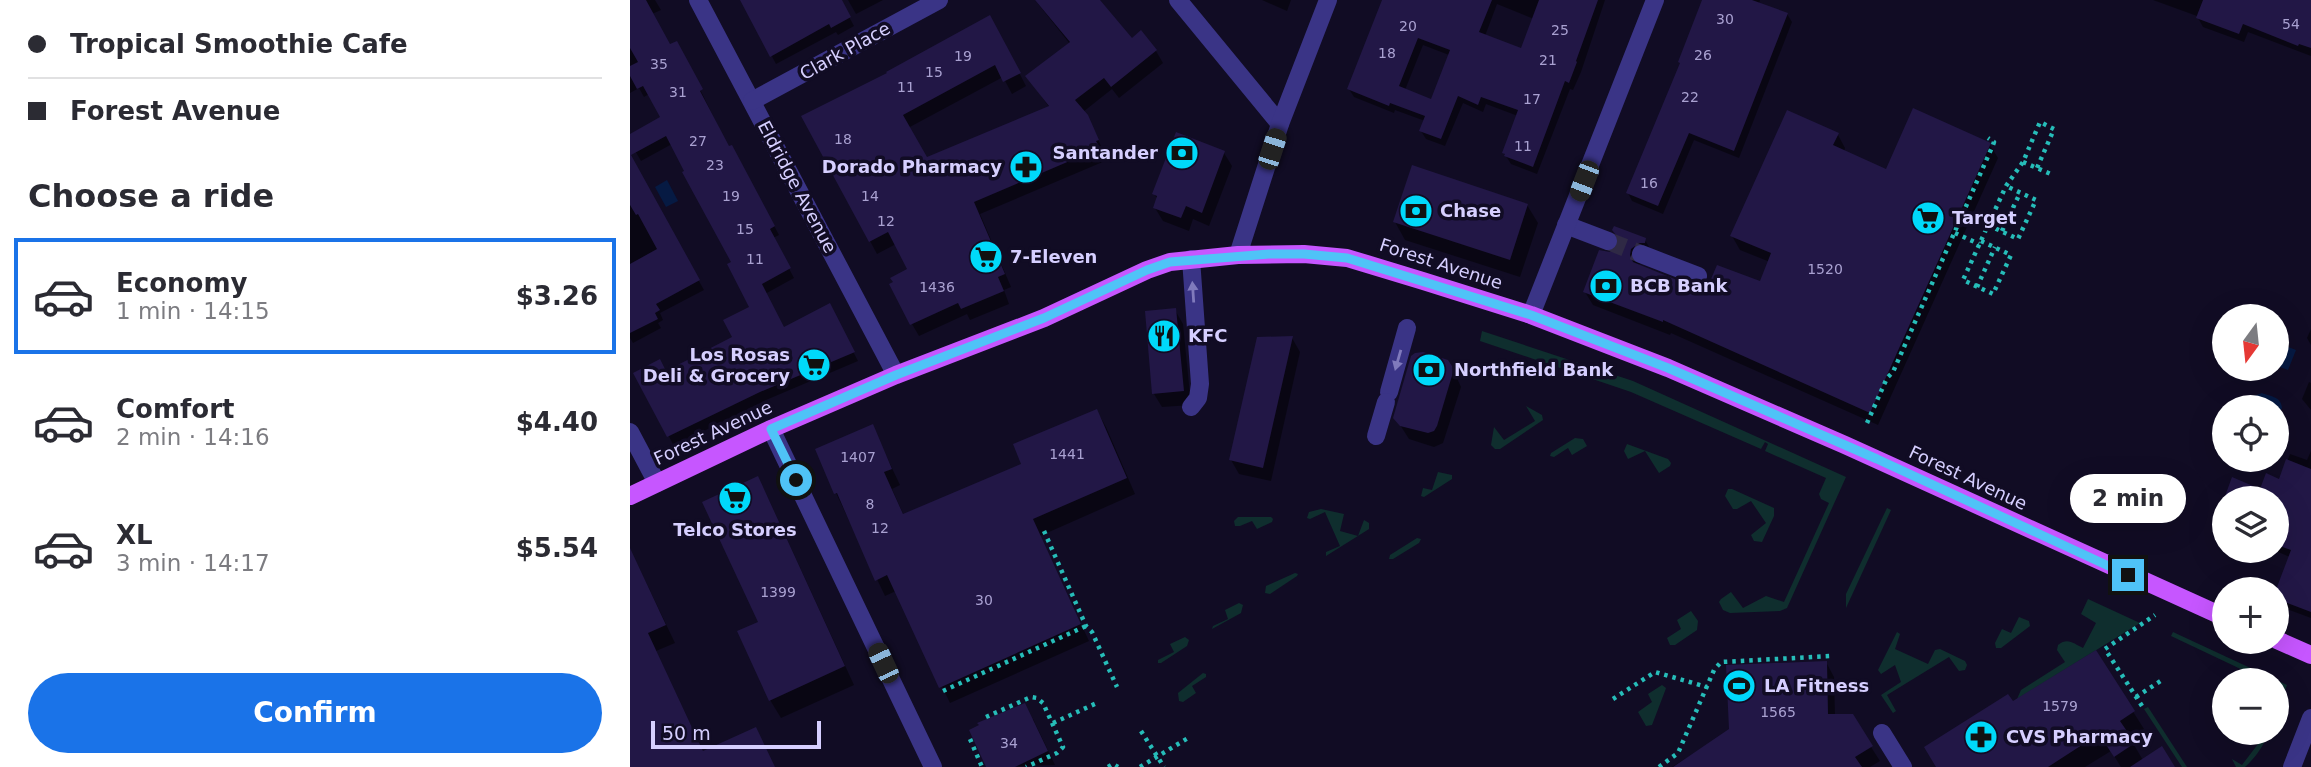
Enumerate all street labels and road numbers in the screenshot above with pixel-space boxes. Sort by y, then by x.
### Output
street label: Clark Place [796,17,894,84]
street label: Eldridge Avenue [754,117,841,256]
street label: Forest Avenue [1377,234,1505,293]
street label: Forest Avenue [650,396,775,469]
street label: Forest Avenue [1906,441,2031,514]

